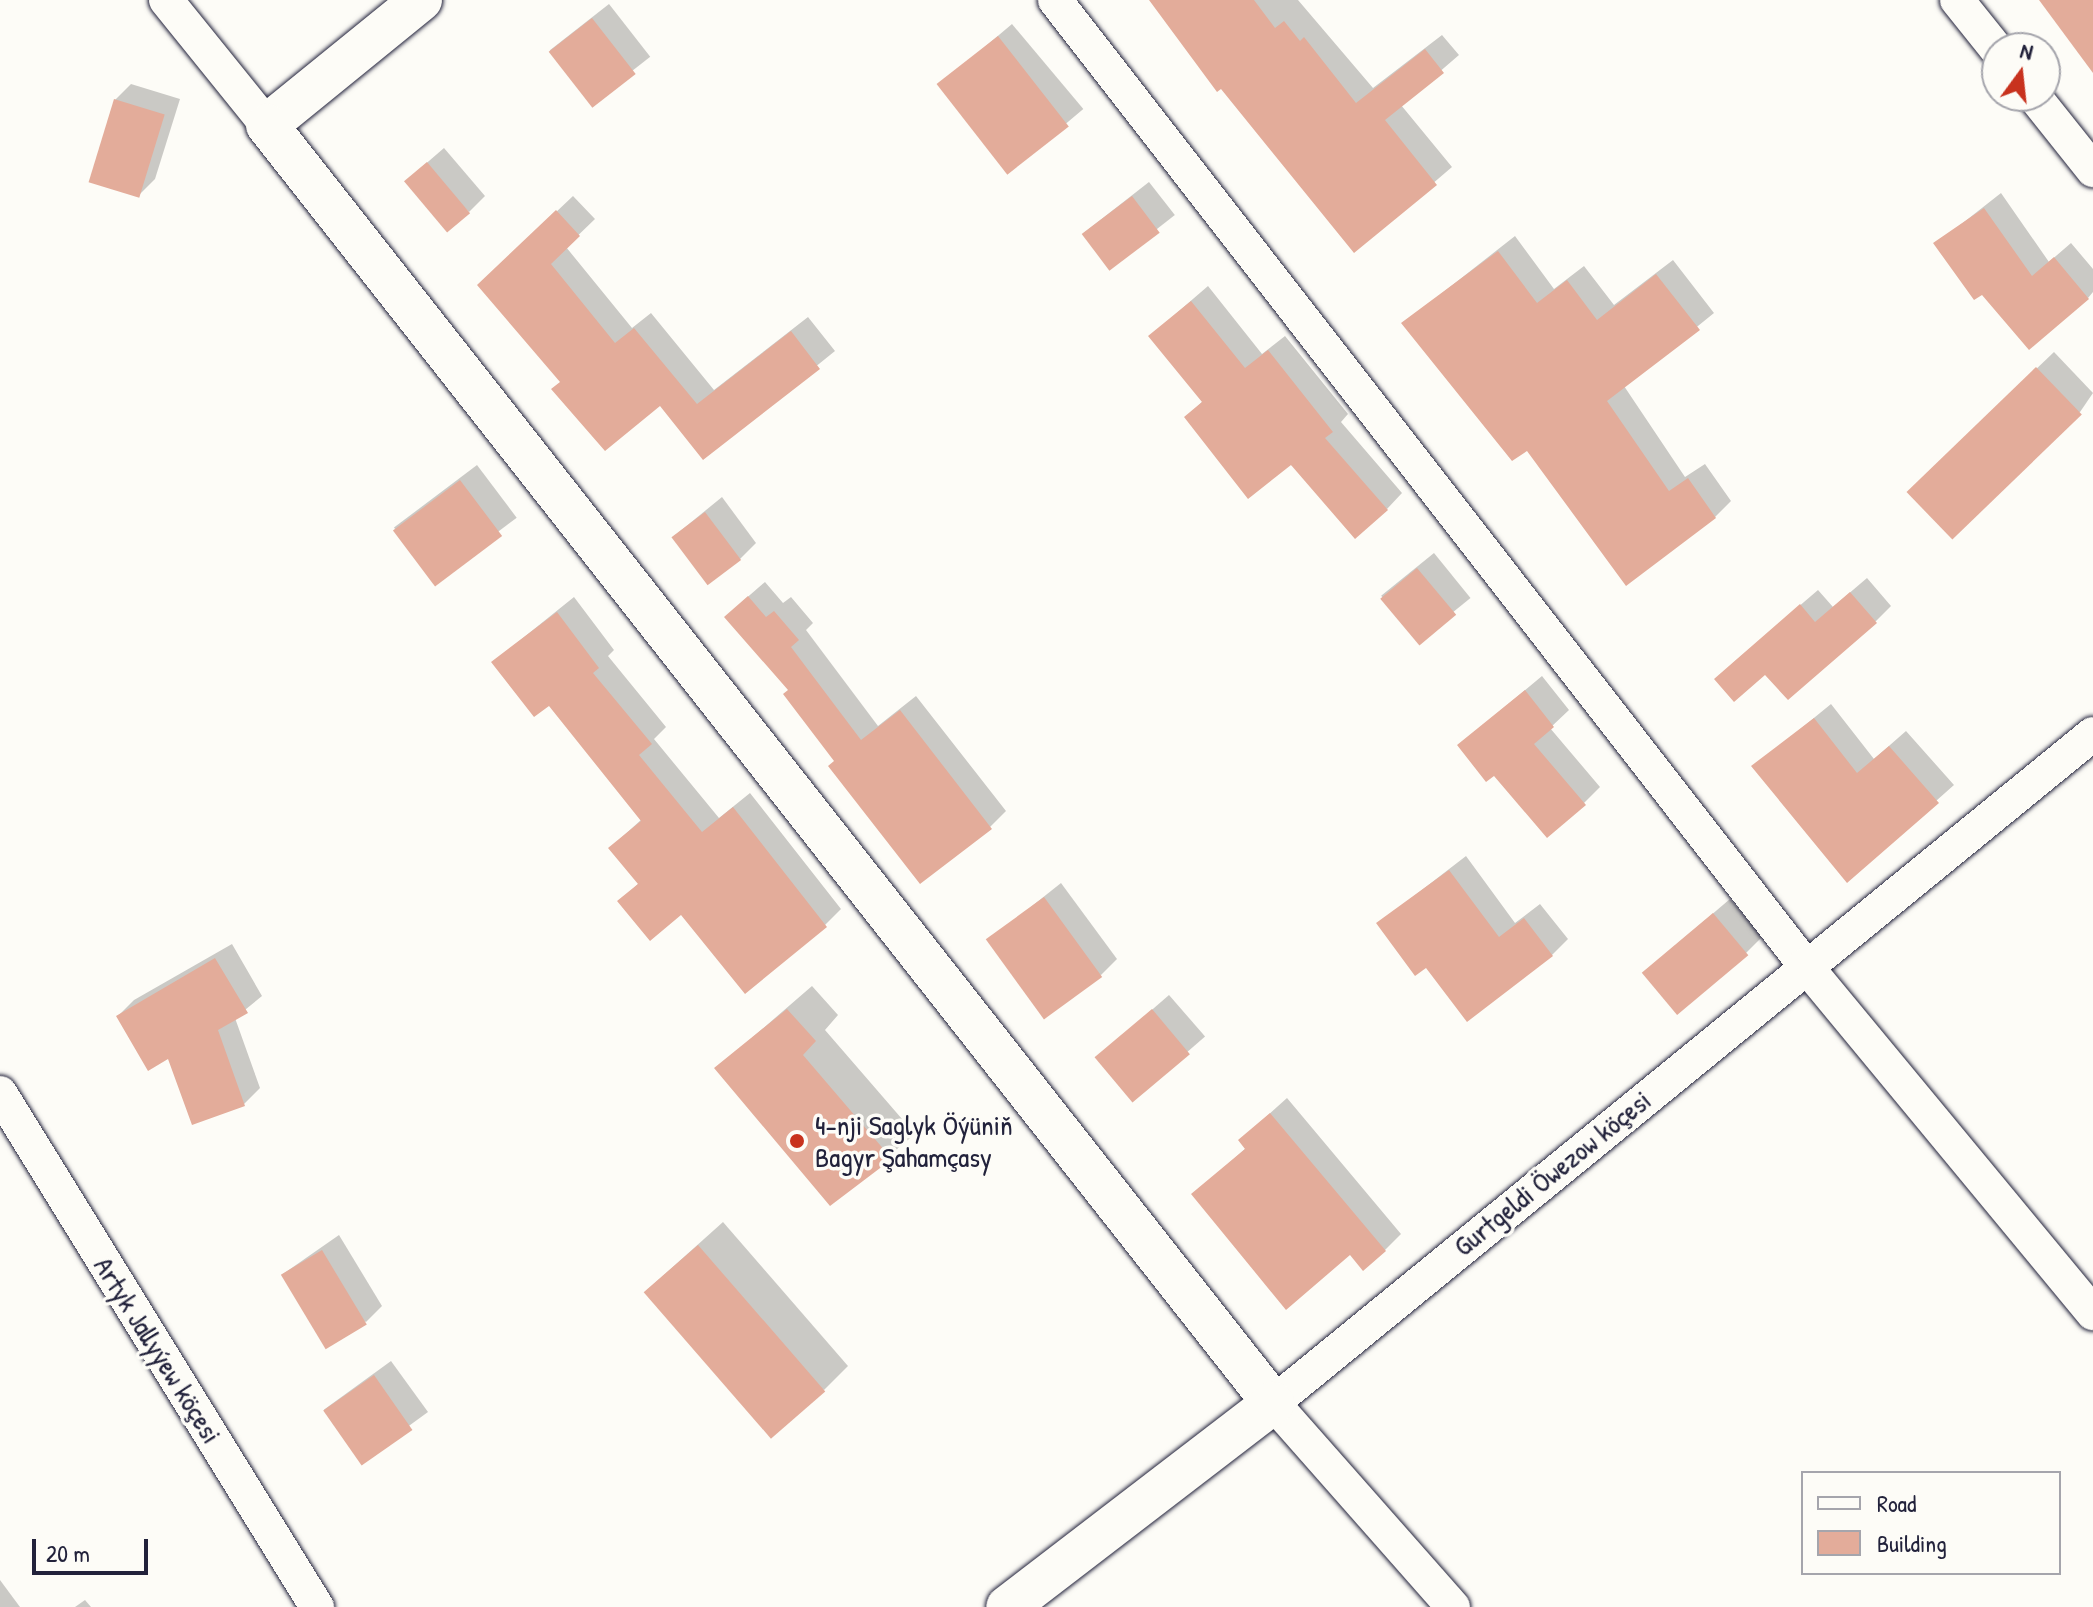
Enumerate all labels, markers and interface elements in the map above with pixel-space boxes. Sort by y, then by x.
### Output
north arrow [1981,32,2061,112]
text: N [2017,35,2036,67]
street label: Gurtgeldi Öwezow köçesi [1447,1083,1657,1263]
place label: 4-nji Saglyk Öýüniň Bagyr Şahamçasy [815,1108,1013,1174]
marker: 4-nji Saglyk Öýüniň Bagyr Şahamçasy [786,1130,808,1152]
street label: Artyk Jallyýew köçesi [87,1251,229,1449]
legend [1801,1471,2061,1575]
text: Road [1877,1487,1916,1519]
scale bar [36,1523,152,1573]
text: Building [1877,1527,1947,1559]
text: 20 m [46,1537,90,1569]

